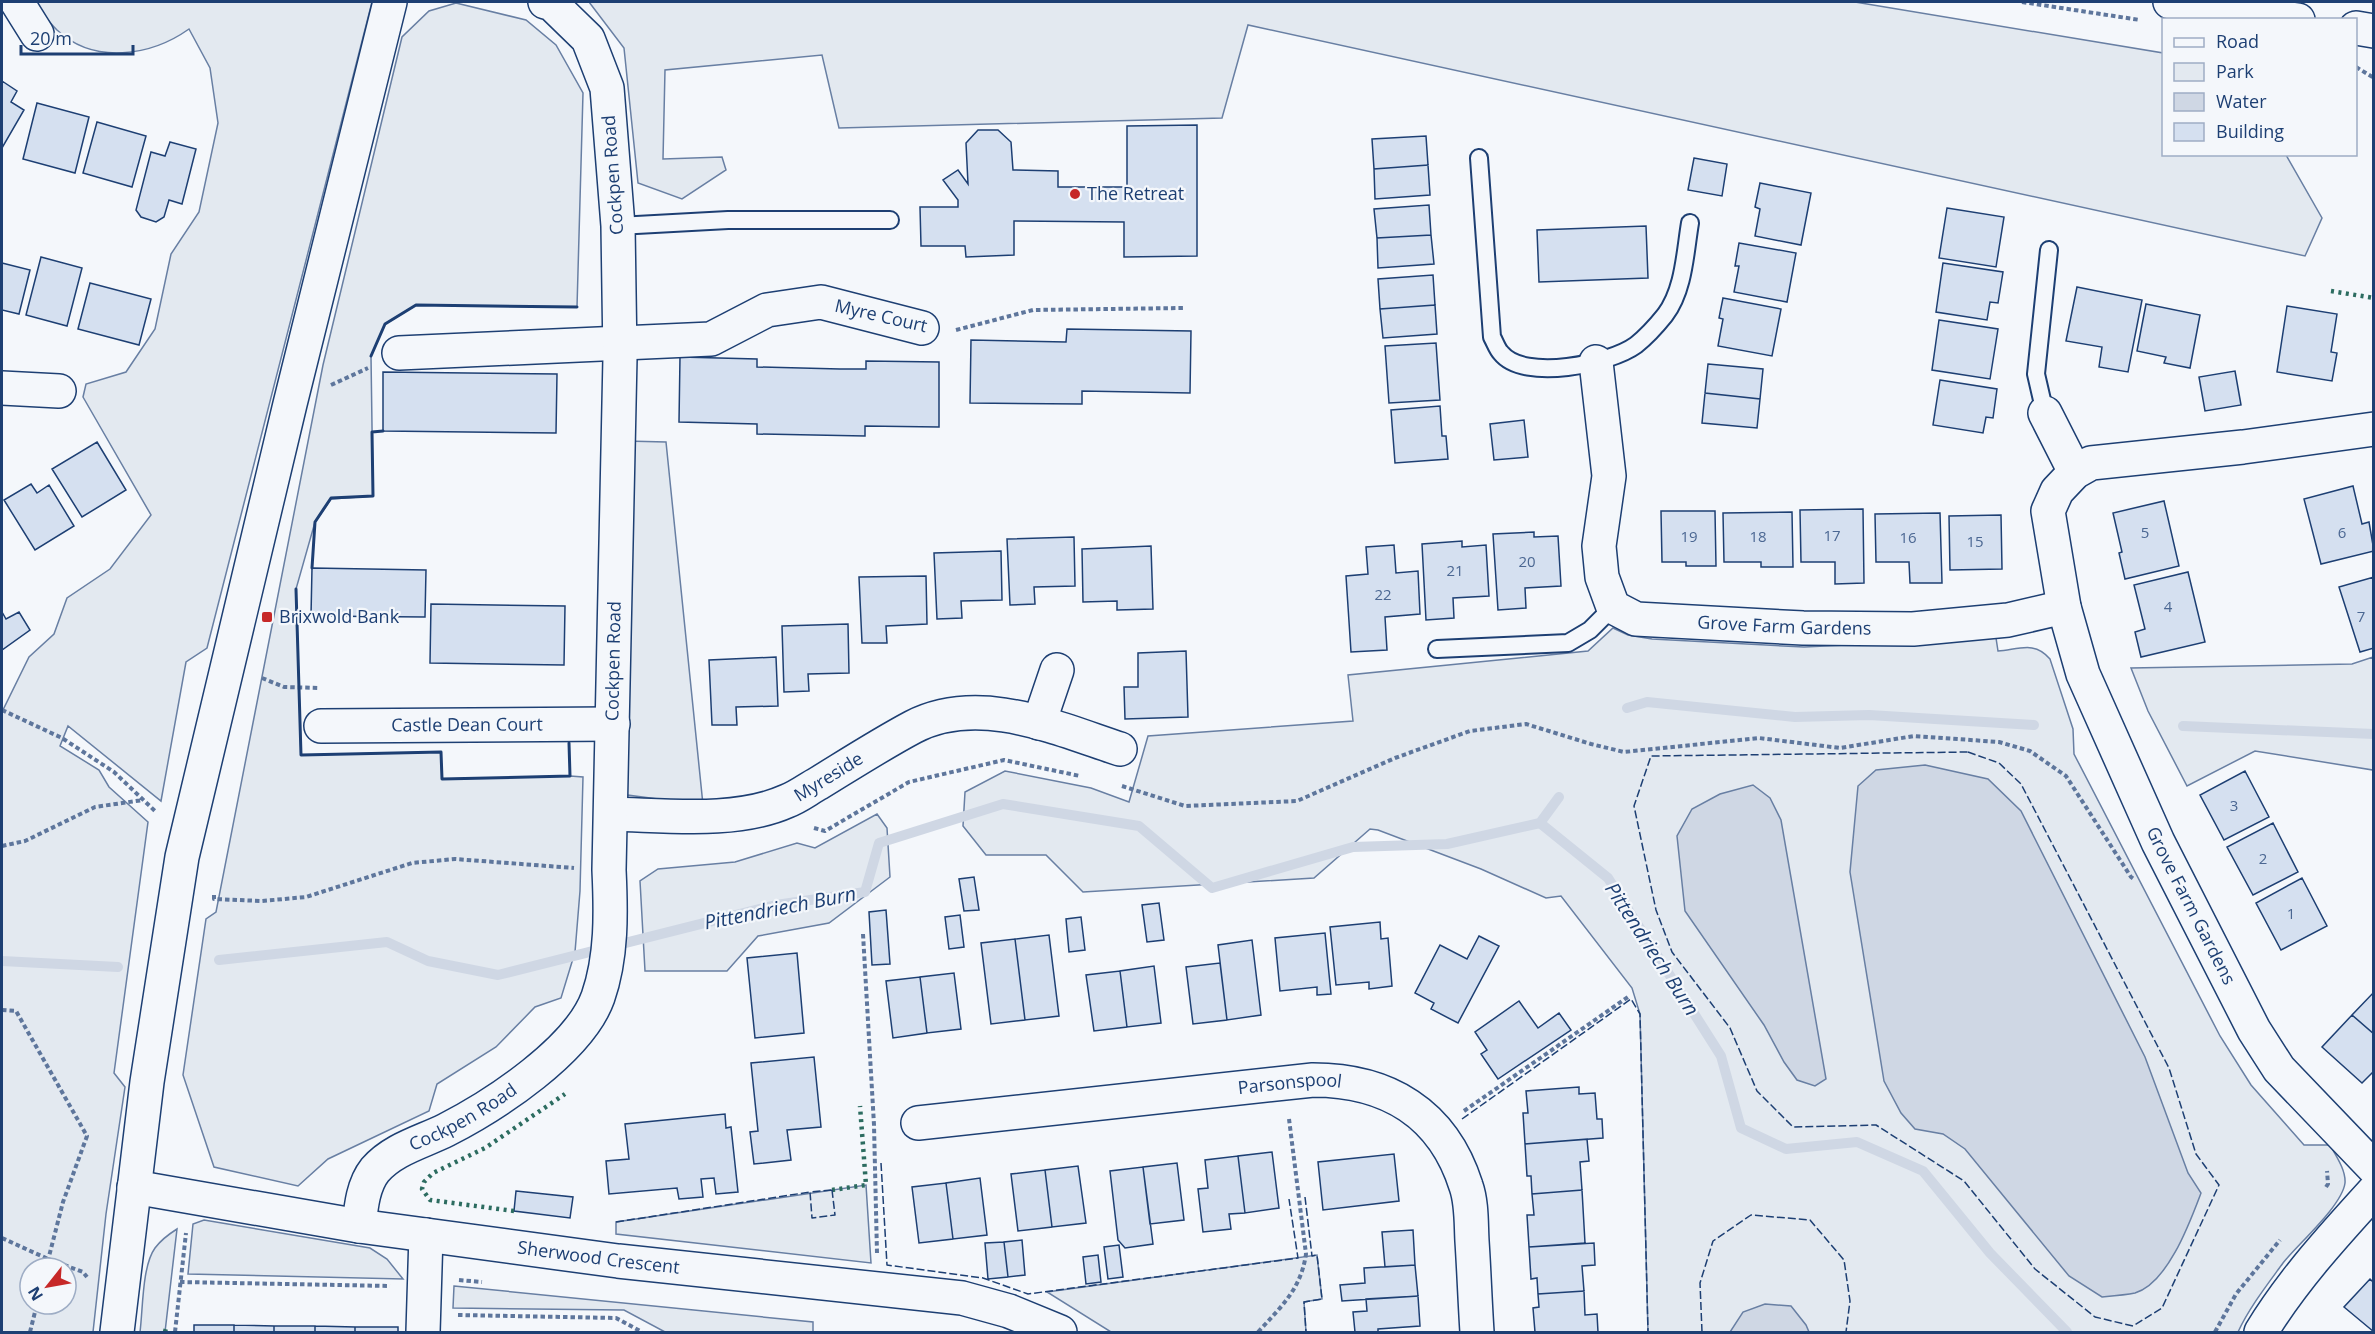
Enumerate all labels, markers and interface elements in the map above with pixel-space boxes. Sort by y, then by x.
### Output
scale bar [21,18,134,56]
legend [2162,18,2357,156]
text: 20 m [30,26,72,50]
text: Road [2216,29,2259,53]
text: Park [2216,59,2254,83]
text: Water [2216,89,2267,113]
street label: Cockpen Road [596,114,628,236]
text: Building [2216,119,2284,143]
place label: The Retreat [1087,181,1184,205]
marker: The Retreat [1068,187,1082,201]
street label: Myre Court [833,293,930,337]
house number: 5 [2141,522,2149,542]
house number: 6 [2338,522,2346,542]
house number: 17 [1823,525,1841,545]
house number: 19 [1680,526,1698,546]
house number: 18 [1749,526,1767,546]
house number: 16 [1899,527,1917,547]
house number: 15 [1966,531,1984,551]
house number: 20 [1518,551,1536,571]
house number: 21 [1446,560,1464,580]
house number: 22 [1374,584,1392,604]
house number: 4 [2164,596,2173,616]
street label: Cockpen Road [599,601,626,721]
place label: Brixwold Bank [279,604,400,628]
house number: 7 [2357,606,2365,626]
street label: Grove Farm Gardens [1697,609,1872,640]
marker: Brixwold Bank [260,610,274,624]
street label: Castle Dean Court [391,711,543,737]
street label: Myreside [789,746,867,807]
house number: 3 [2230,795,2238,815]
street label: Grove Farm Gardens [2142,822,2242,988]
house number: 2 [2259,848,2267,868]
water label: Pittendriech Burn [1599,877,1706,1021]
water label: Pittendriech Burn [702,880,858,935]
house number: 1 [2287,903,2295,923]
street label: Parsonspool [1236,1067,1343,1099]
street label: Cockpen Road [405,1077,521,1156]
street label: Sherwood Crescent [516,1235,681,1279]
north arrow [18,1256,78,1316]
text: N [22,1282,48,1305]

